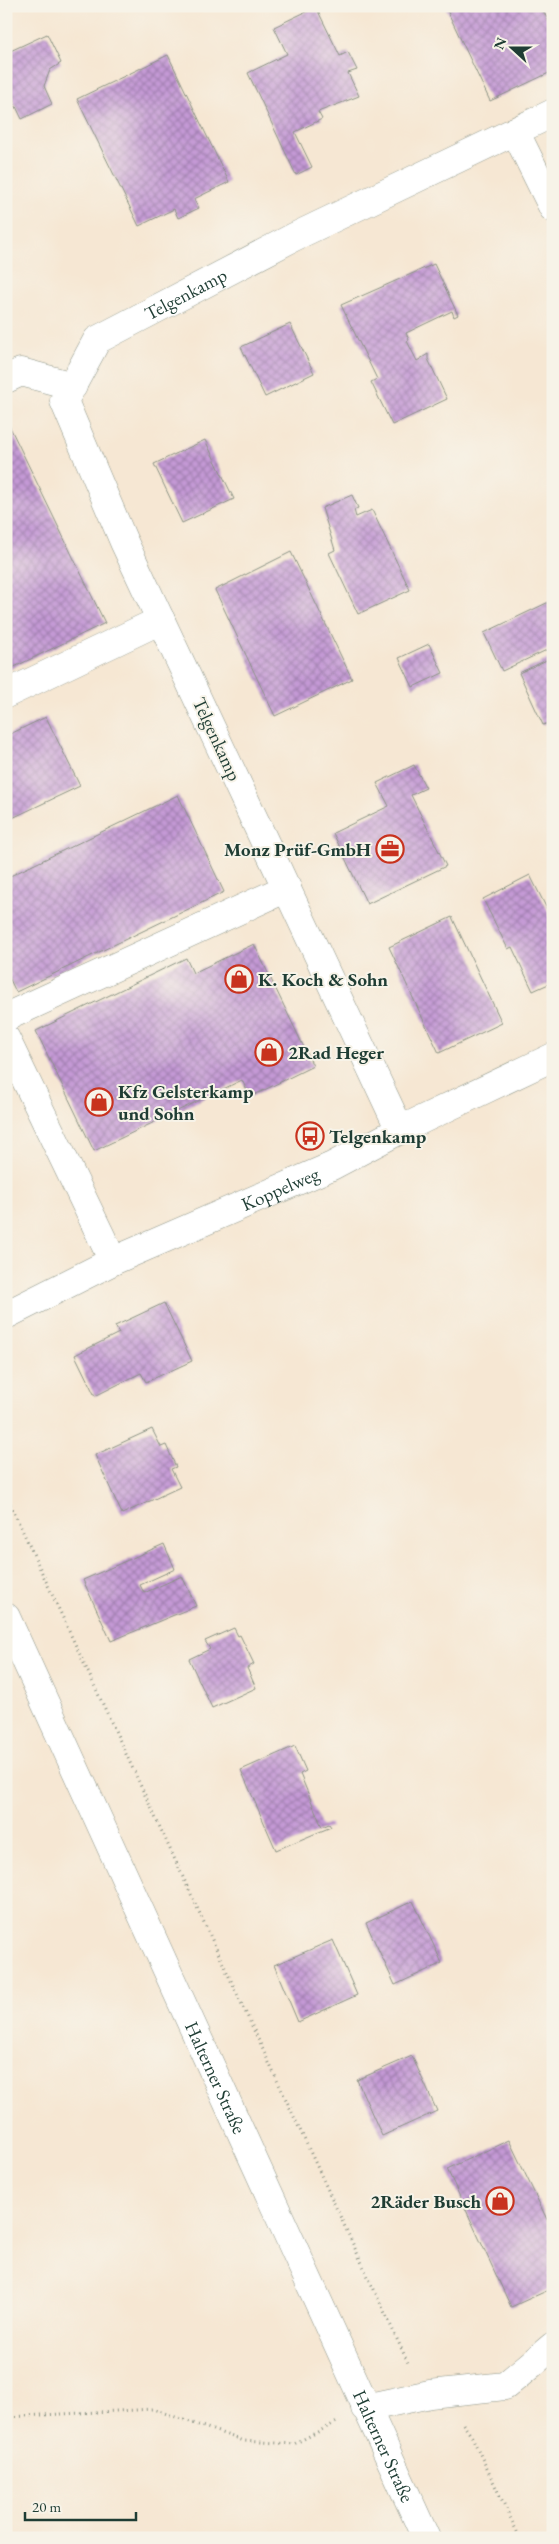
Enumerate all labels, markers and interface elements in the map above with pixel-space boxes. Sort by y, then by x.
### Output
north arrow [486,22,536,72]
text: N [489,34,511,52]
street label: Telgenkamp [140,262,231,326]
street label: Telgenkamp [187,693,247,785]
office icon: Monz Prüf-GmbH [375,834,405,864]
place label: Monz Prüf-GmbH [224,837,371,862]
shop icon: K. Koch & Sohn [224,964,254,994]
place label: K. Koch & Sohn [258,967,388,992]
shop icon: 2Rad Heger [254,1037,284,1067]
place label: 2Rad Heger [288,1040,384,1065]
place label: Kfz Gelsterkamp und Sohn [118,1079,254,1126]
shop icon: Kfz Gelsterkamp und Sohn [84,1087,114,1117]
bus stop icon: Telgenkamp [295,1121,325,1151]
place label: Telgenkamp [329,1124,427,1149]
street label: Koppelweg [237,1160,324,1216]
street label: Halterner Straße [180,2017,252,2137]
shop icon: 2Räder Busch [485,2186,515,2216]
place label: 2Räder Busch [370,2189,481,2214]
street label: Halterner Straße [348,2386,420,2506]
scale bar [25,2489,136,2521]
text: 20 m [32,2497,61,2516]

